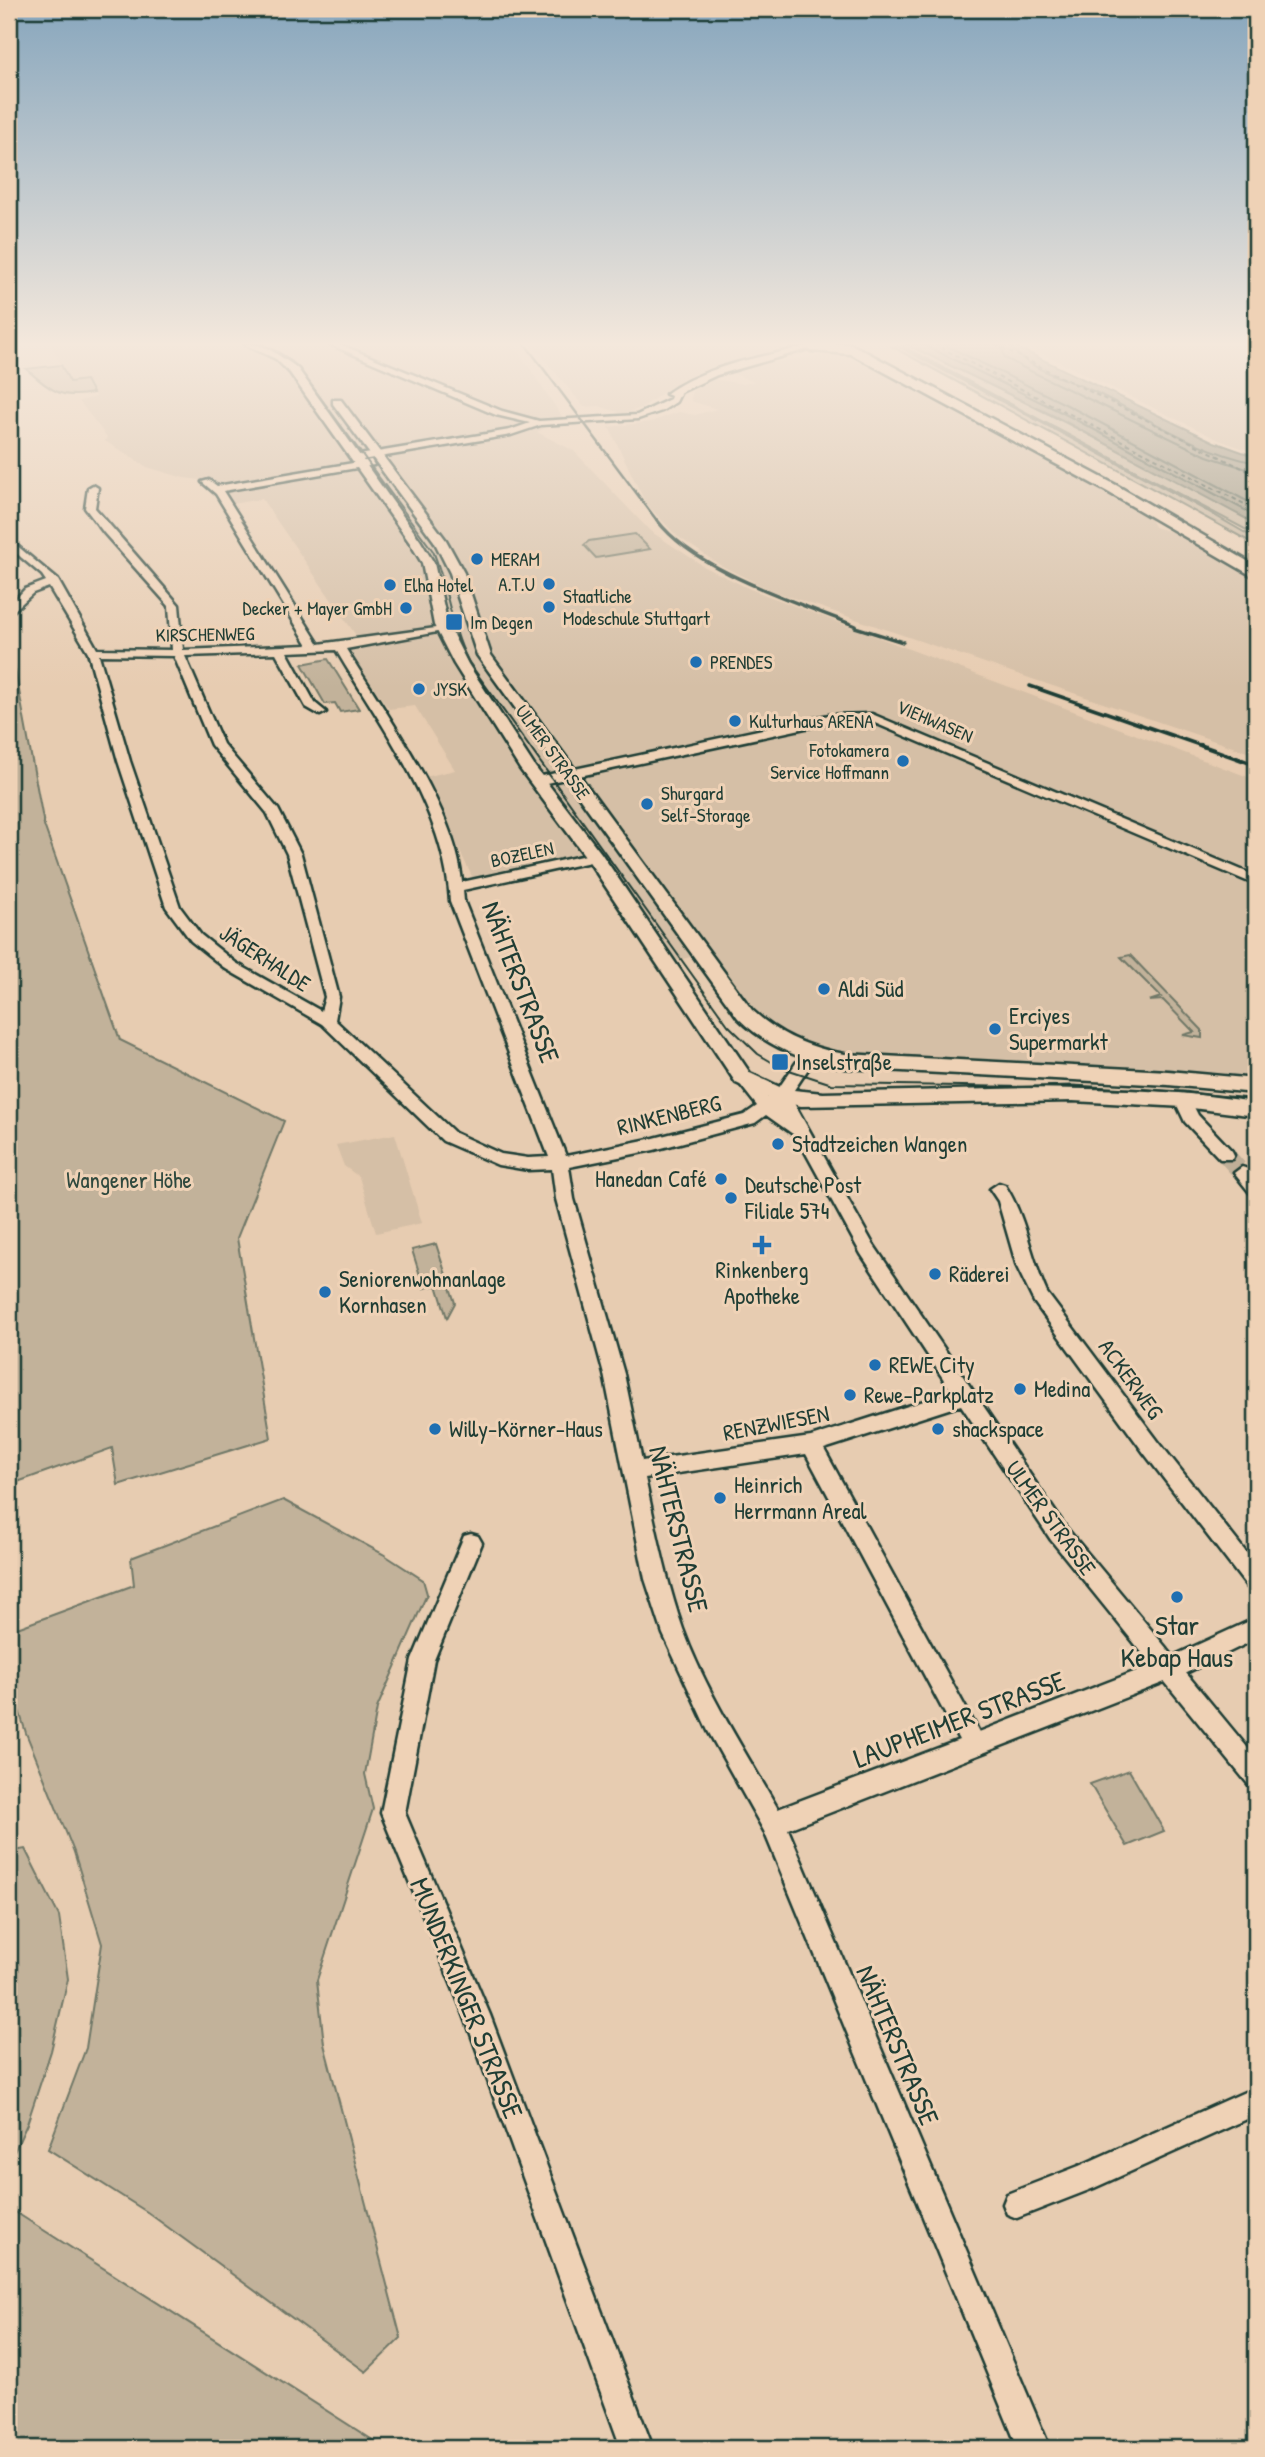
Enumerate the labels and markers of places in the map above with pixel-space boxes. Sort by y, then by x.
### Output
place label: MERAM [491,546,540,572]
marker: MERAM [469,551,485,567]
place label: A.T.U [498,571,535,597]
place label: Elha Hotel [404,572,474,598]
marker: A.T.U [541,576,557,592]
marker: Elha Hotel [382,577,398,593]
place label: Staatliche Modeschule Stuttgart [563,583,710,631]
place label: Decker + Mayer GmbH [243,595,392,621]
marker: Staatliche Modeschule Stuttgart [541,599,557,615]
marker: Decker + Mayer GmbH [398,600,414,616]
place label: Im Degen [470,609,533,635]
marker: Im Degen [444,612,464,632]
place label: PRENDES [710,649,773,675]
marker: PRENDES [688,654,704,670]
place label: JYSK [433,676,467,702]
marker: JYSK [411,681,427,697]
place label: Kulturhaus ARENA [749,708,873,734]
marker: Kulturhaus ARENA [727,713,743,729]
place label: Fotokamera Service Hoffmann [770,737,890,785]
marker: Fotokamera Service Hoffmann [895,753,911,769]
place label: Shurgard Self-Storage [661,780,751,828]
marker: Shurgard Self-Storage [639,796,655,812]
place label: Aldi Süd [838,973,904,1004]
marker: Aldi Süd [816,981,832,997]
place label: Erciyes Supermarkt [1009,1000,1109,1057]
marker: Erciyes Supermarkt [987,1021,1003,1037]
place label: Inselstraße [796,1046,892,1077]
marker: Inselstraße [770,1052,790,1072]
place label: Stadtzeichen Wangen [792,1128,967,1159]
marker: Stadtzeichen Wangen [770,1136,786,1152]
place label: Hanedan Café [595,1163,707,1194]
place label: Deutsche Post Filiale 574 [744,1169,862,1226]
marker: Hanedan Café [713,1171,729,1187]
marker: Deutsche Post Filiale 574 [723,1190,739,1206]
marker: Rinkenberg Apotheke [754,1237,770,1253]
place label: Rinkenberg Apotheke [716,1254,808,1311]
place label: Räderei [949,1258,1010,1289]
place label: Seniorenwohnanlage Kornhasen [339,1263,506,1320]
marker: Räderei [927,1266,943,1282]
marker: Seniorenwohnanlage Kornhasen [317,1284,333,1300]
place label: REWE City [889,1349,975,1380]
marker: REWE City [867,1357,883,1373]
place label: Medina [1034,1373,1090,1404]
place label: Rewe-Parkplatz [864,1379,994,1410]
marker: Medina [1012,1381,1028,1397]
marker: Rewe-Parkplatz [842,1387,858,1403]
place label: Willy-Körner-Haus [449,1413,603,1444]
place label: shackspace [952,1413,1044,1444]
marker: Willy-Körner-Haus [427,1421,443,1437]
marker: shackspace [930,1421,946,1437]
place label: Heinrich Herrmann Areal [734,1469,868,1526]
marker: Heinrich Herrmann Areal [712,1490,728,1506]
marker: Star Kebap Haus [1169,1589,1185,1605]
place label: Star Kebap Haus [1121,1606,1233,1676]

